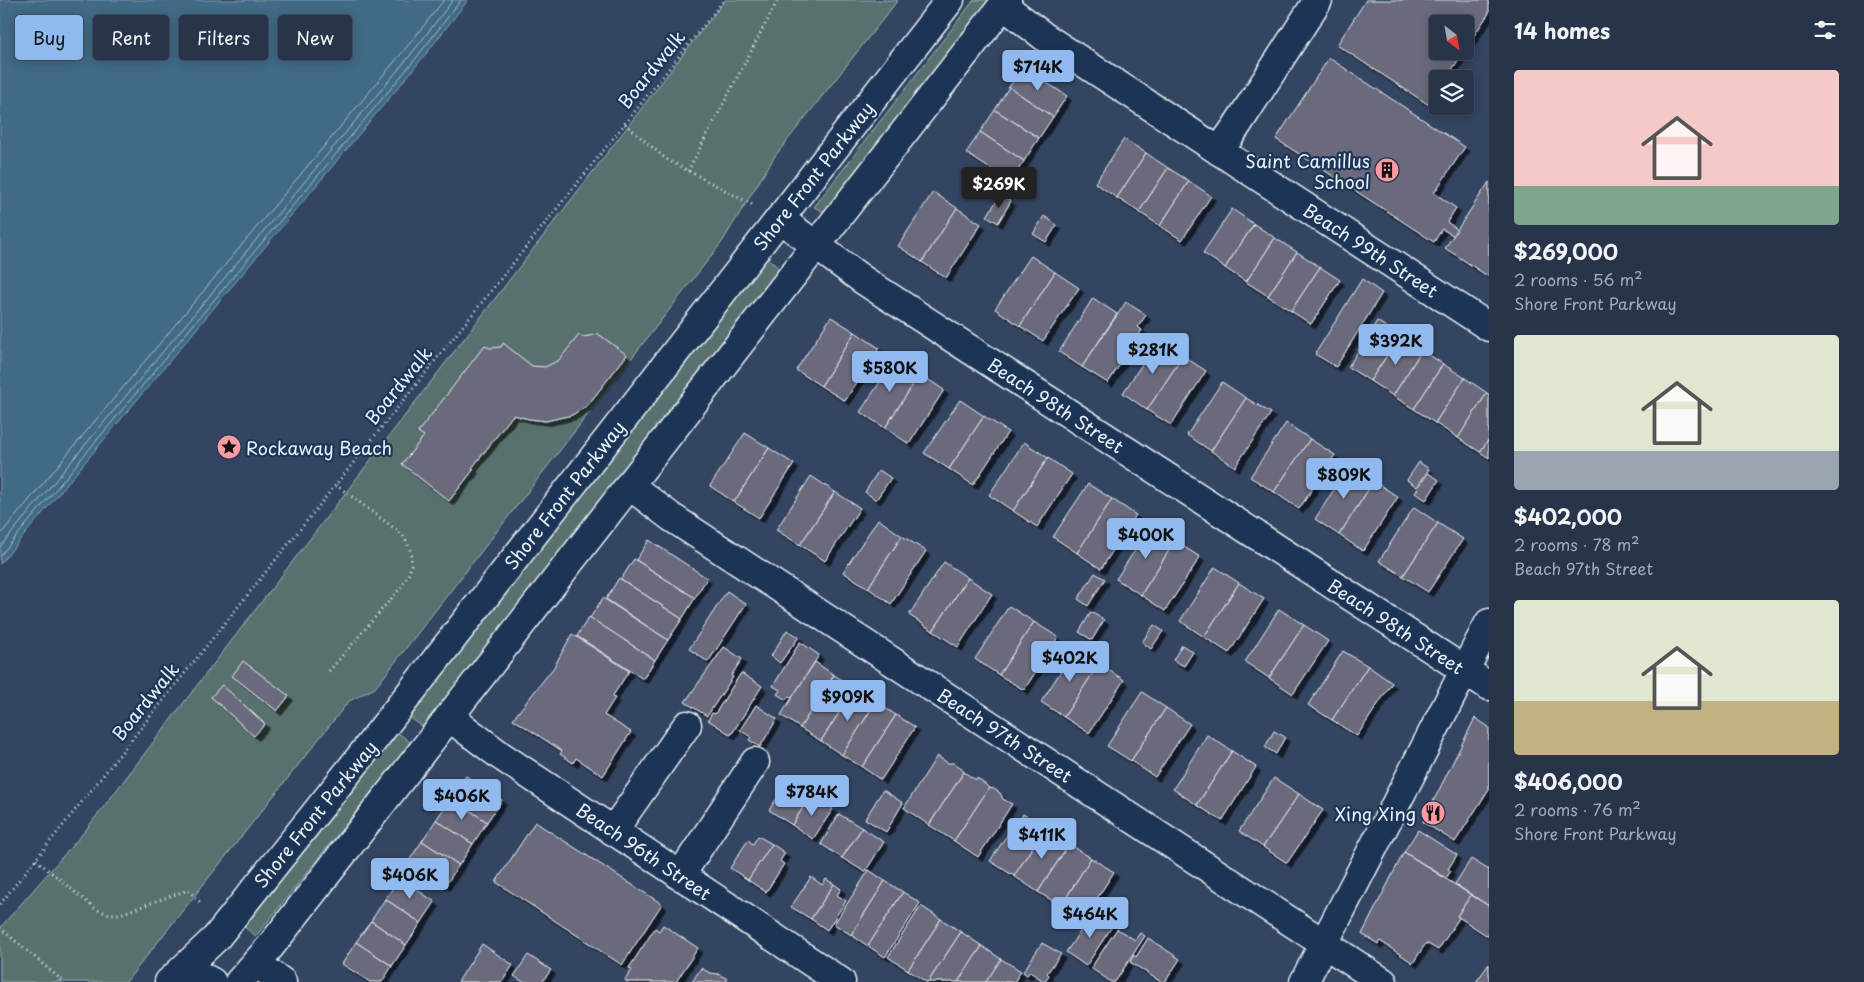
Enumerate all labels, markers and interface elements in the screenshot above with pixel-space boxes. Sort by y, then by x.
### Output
text: 14 homes [1514,14,1610,46]
chip: Buy [15,15,83,60]
chip: Rent [93,15,169,60]
chip: Filters [179,15,268,60]
chip: New [278,15,352,60]
north arrow [1429,15,1474,60]
map controls [1429,15,1474,115]
icon: filters [1811,16,1839,44]
street label: Boardwalk [611,24,691,114]
pin: $714K [1003,49,1073,92]
text: $714K [1013,54,1063,78]
button: layers [1429,70,1474,115]
street label: Shore Front Parkway [746,96,880,256]
icon: home [1632,103,1722,193]
place label: Saint Camillus School [1245,147,1370,195]
building icon: Saint Camillus School [1374,157,1400,183]
pin: $269K [964,166,1034,209]
text: $269K [973,171,1025,195]
street label: Beach 99th Street [1298,196,1444,304]
text: $269,000 [1514,235,1618,267]
text: 2 rooms · 56 m² [1514,267,1643,291]
text: Shore Front Parkway [1514,291,1676,315]
pin: $392K [1361,324,1431,366]
text: $392K [1370,328,1423,352]
pin: $281K [1118,332,1188,375]
text: $281K [1128,337,1178,361]
street label: Boardwalk [358,340,438,430]
pin: $580K [855,350,925,393]
street label: Beach 98th Street [983,351,1129,459]
text: $580K [863,355,917,379]
icon: home [1632,368,1722,458]
street label: Shore Front Parkway [497,415,631,575]
place icon: Rockaway Beach [216,434,242,460]
place label: Rockaway Beach [246,434,392,461]
pin: $809K [1309,458,1379,500]
text: $809K [1317,462,1371,486]
text: $402,000 [1514,500,1622,532]
pin: $400K [1111,518,1181,560]
text: $400K [1118,522,1174,546]
text: 2 rooms · 78 m² [1514,532,1640,556]
text: Beach 97th Street [1514,556,1653,580]
street label: Beach 98th Street [1323,572,1469,680]
icon: home [1632,633,1722,723]
pin: $402K [1035,640,1105,683]
text: $402K [1042,645,1098,669]
street label: Boardwalk [105,656,185,746]
pin: $909K [813,680,883,722]
street label: Beach 97th Street [932,681,1078,789]
text: $909K [821,684,875,708]
street label: Shore Front Parkway [247,735,383,893]
text: $406,000 [1514,765,1623,797]
pin: $784K [777,774,847,817]
pin: $406K [427,778,497,821]
text: $784K [786,779,838,803]
text: $406K [434,783,490,807]
street label: Beach 96th Street [571,796,717,906]
text: 2 rooms · 76 m² [1514,797,1641,821]
place label: Xing Xing [1335,800,1416,827]
restaurant icon: Xing Xing [1420,800,1446,826]
pin: $411K [1007,818,1077,860]
text: Shore Front Parkway [1514,821,1676,845]
text: $411K [1018,822,1066,846]
pin: $406K [375,858,445,900]
text: $406K [382,862,438,886]
pin: $464K [1055,896,1125,939]
text: $464K [1062,901,1118,925]

